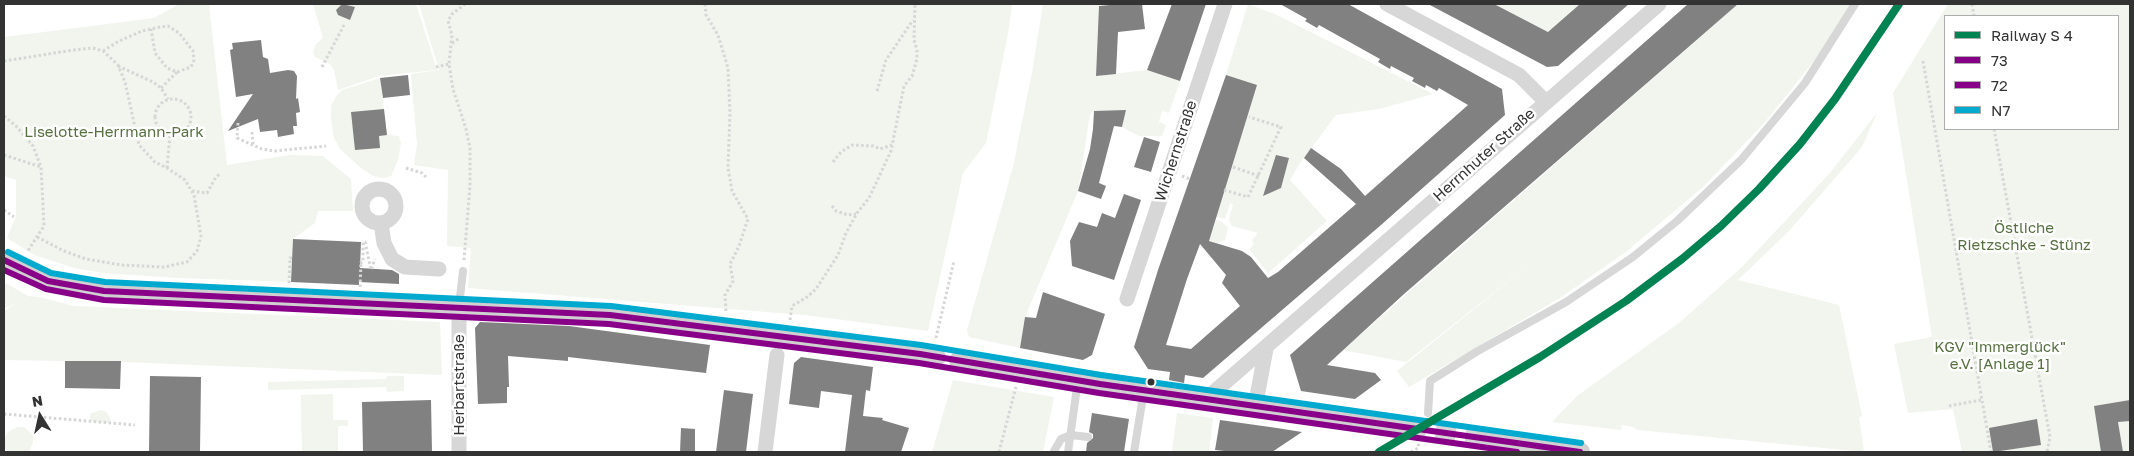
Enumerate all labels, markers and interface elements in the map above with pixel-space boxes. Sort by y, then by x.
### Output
legend [1944,15,2119,130]
text: Railway S 4 [1991,26,2073,44]
text: 73 [1991,51,2008,69]
text: 72 [1991,76,2008,94]
street label: Wichernstraße [1151,98,1201,204]
text: N7 [1991,101,2010,119]
street label: Herrnhuter Straße [1429,105,1539,205]
park label: Liselotte-Herrmann-Park [24,123,204,141]
park label: Östliche Rietzschke - Stünz [1957,219,2091,254]
street label: Herbartstraße [450,334,468,436]
park label: KGV "Immerglück" e.V. [Anlage 1] [1934,338,2066,373]
unlabelled marker [1146,377,1156,387]
north arrow [15,391,65,441]
text: N [31,391,44,410]

